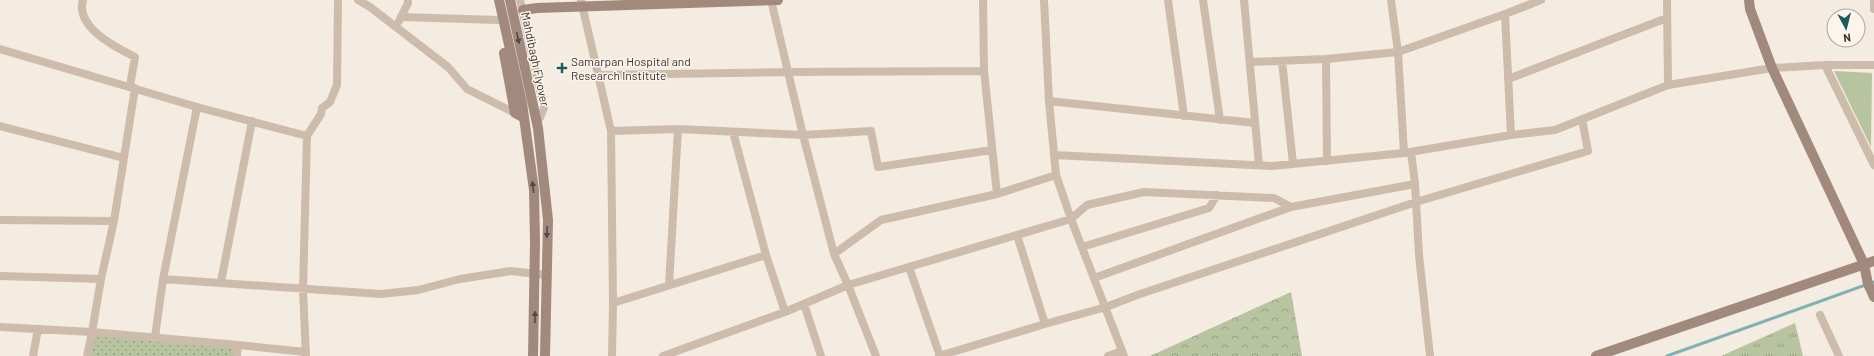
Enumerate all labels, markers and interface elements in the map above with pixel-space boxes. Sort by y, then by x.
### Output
north arrow [1826,8,1866,48]
street label: Mahdibagh Flyover [519,11,553,108]
one-way arrow [516,32,522,44]
text: N [1843,32,1852,45]
place label: Samarpan Hospital and Research Institute [571,54,691,82]
marker: Samarpan Hospital and Research Institute [556,62,568,74]
one-way arrow [530,181,537,193]
one-way arrow [544,226,551,238]
one-way arrow [532,310,538,323]

